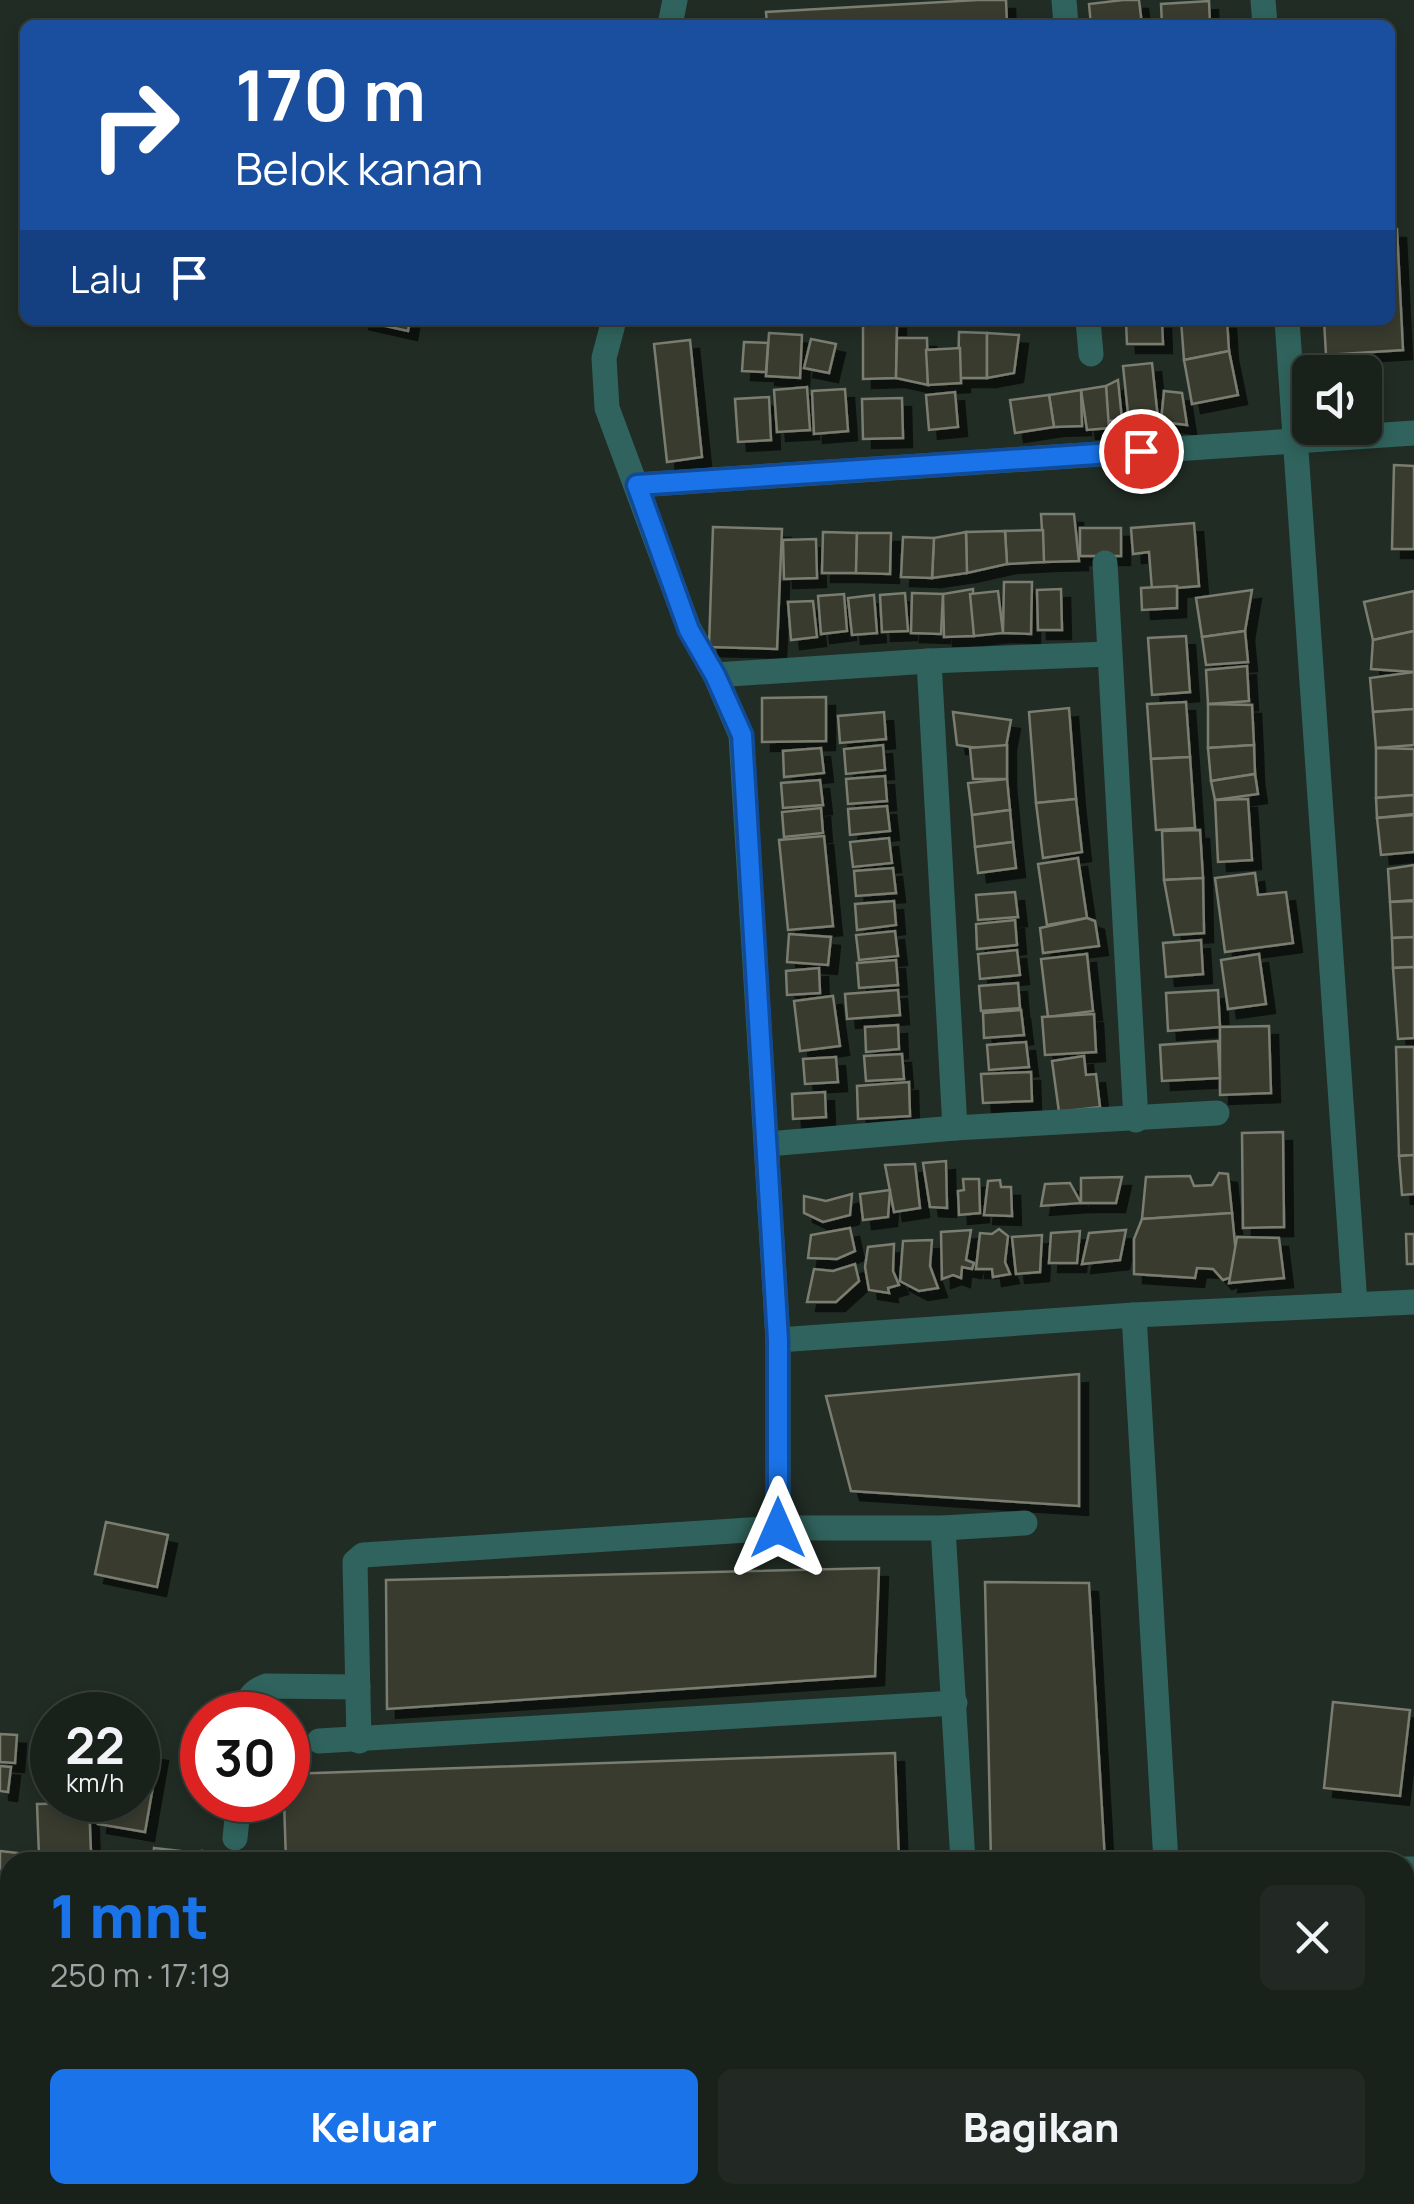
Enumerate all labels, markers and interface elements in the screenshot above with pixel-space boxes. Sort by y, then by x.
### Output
text: 170 m [235,46,426,142]
icon: right [70,60,200,190]
text: Belok kanan [235,137,483,199]
icon: arrive [162,250,217,305]
text: Lalu [70,252,142,304]
map controls [1292,355,1382,445]
button: sound [1292,355,1382,445]
pin [1099,409,1184,494]
icon: arrive [1114,424,1169,479]
position arrow [726,1476,830,1580]
speed limit sign: 30 [180,1692,310,1822]
text: 22 [65,1711,125,1779]
text: km/h [66,1765,124,1800]
text: 1 mnt [50,1874,209,1956]
button: close [1260,1885,1365,1990]
text: 250 m · 17:19 [50,1953,230,1997]
button: Keluar [50,2069,698,2184]
button: Bagikan [718,2069,1365,2184]

